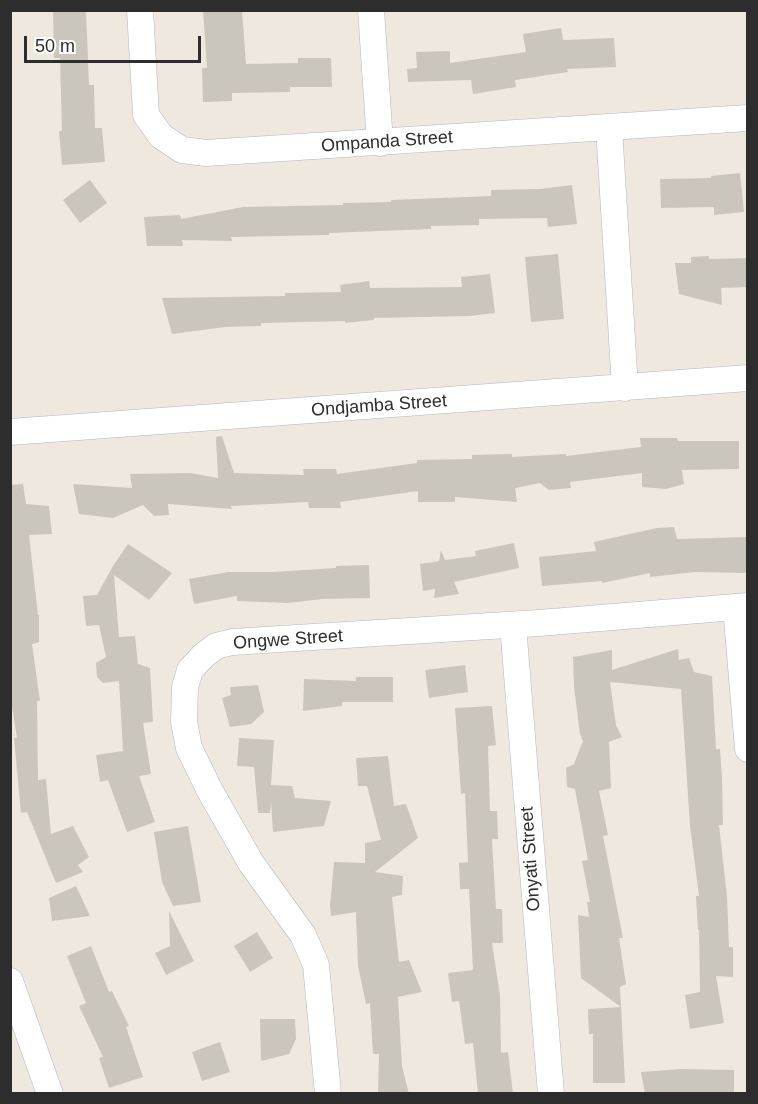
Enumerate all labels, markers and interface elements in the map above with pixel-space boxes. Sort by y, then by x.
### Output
scale bar [27,24,204,62]
text: 50 m [35,36,75,56]
street label: Ompanda Street [320,127,454,157]
street label: Ondjamba Street [310,390,448,422]
street label: Ongwe Street [232,625,344,655]
street label: Onyati Street [517,806,545,912]

